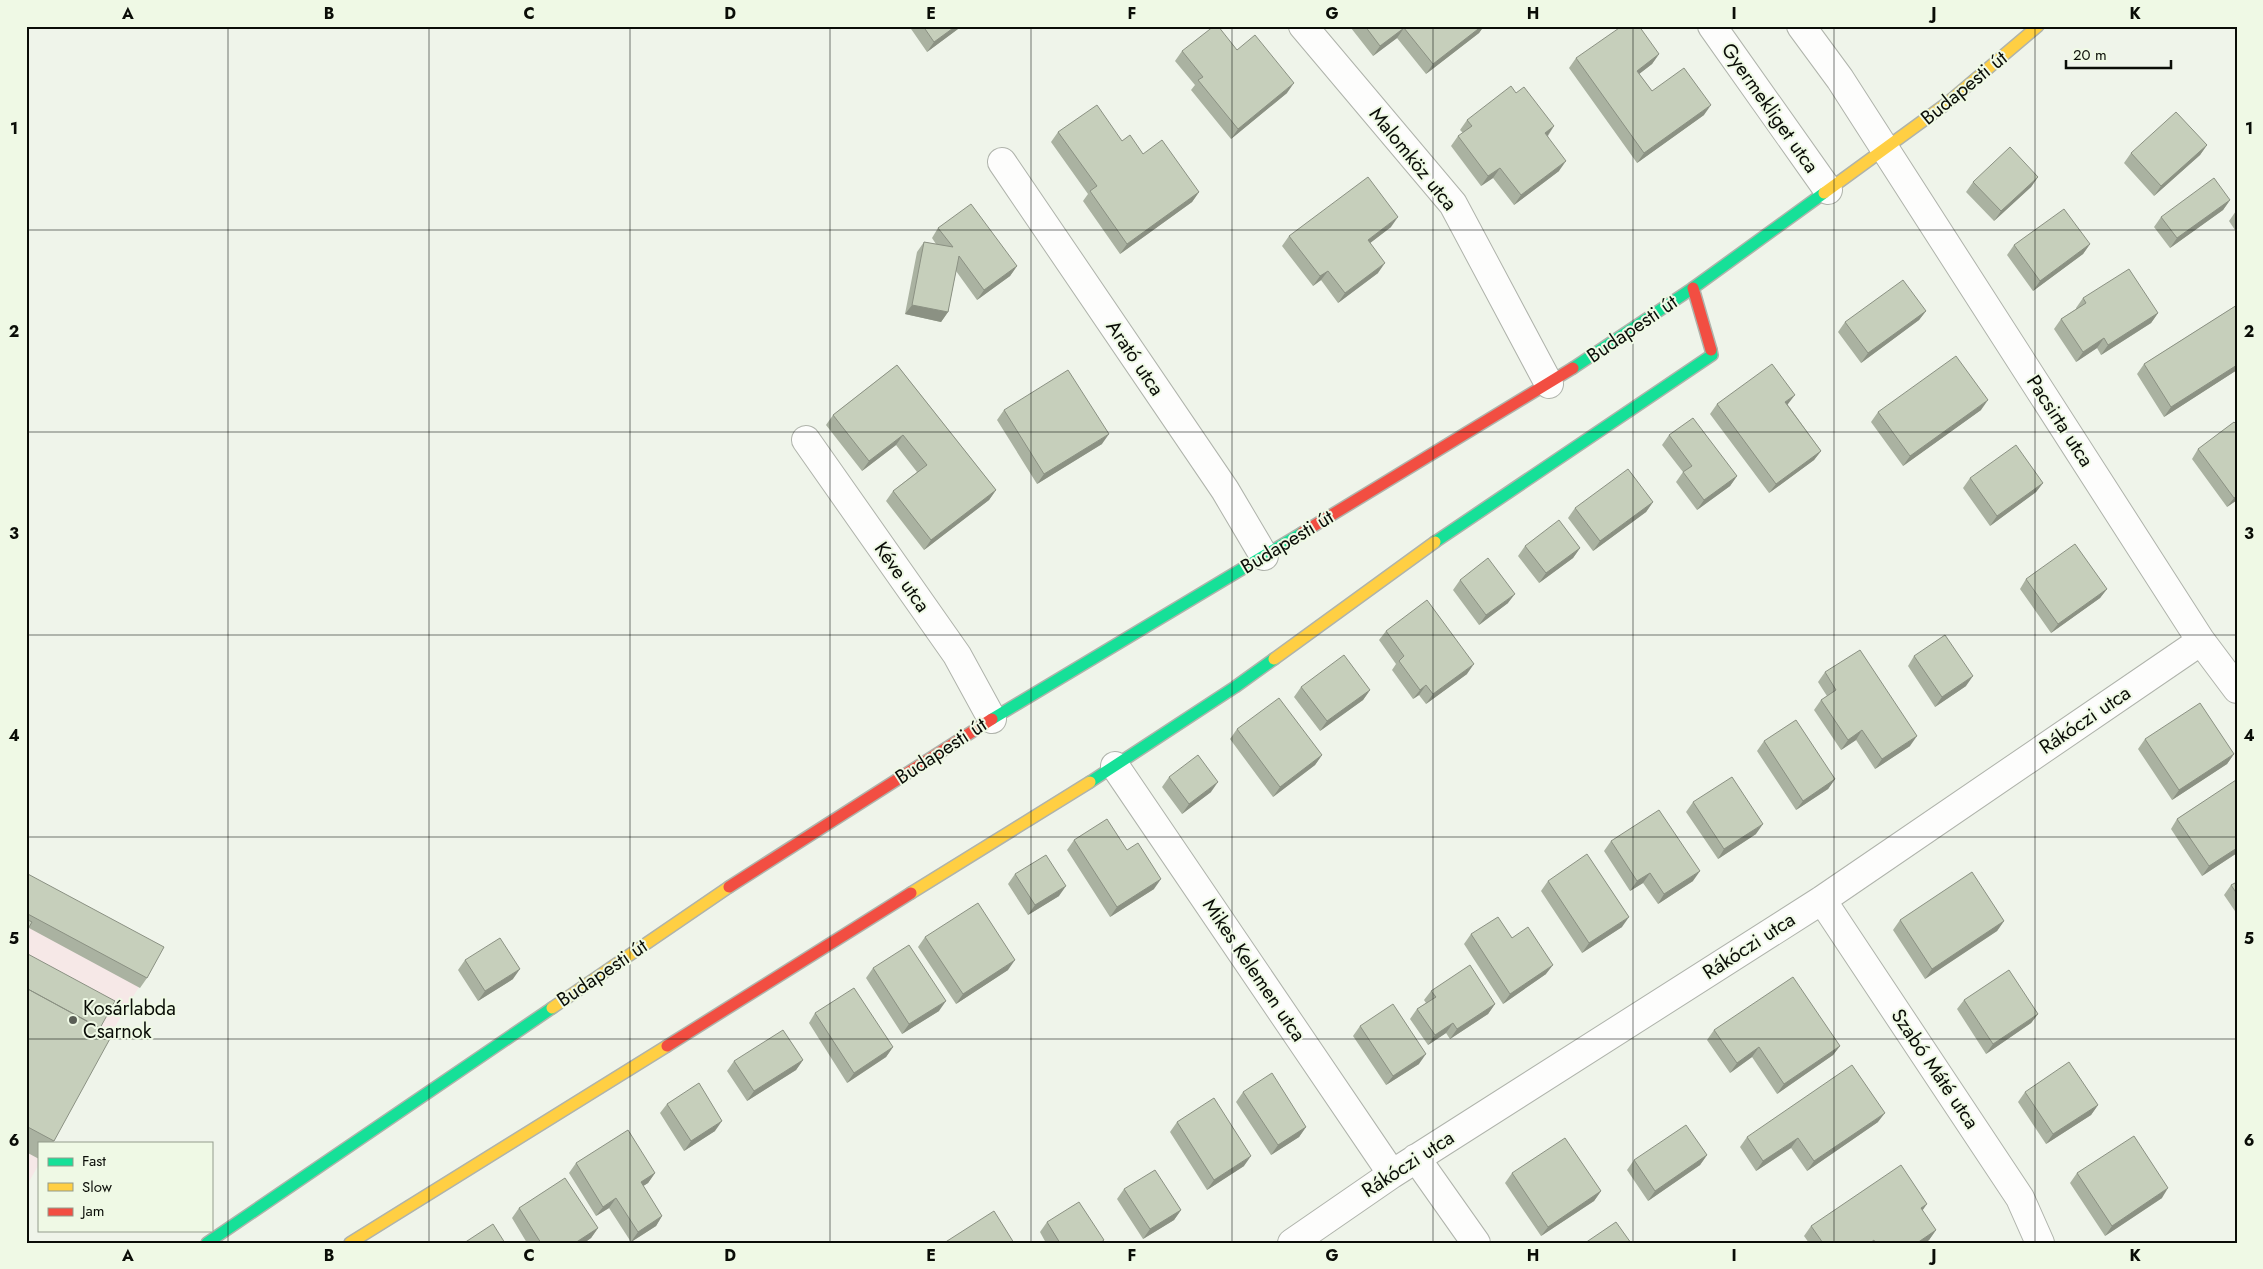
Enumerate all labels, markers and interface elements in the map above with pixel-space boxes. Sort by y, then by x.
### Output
text: A [121,2,134,25]
text: B [324,2,334,25]
text: C [523,2,535,25]
text: D [724,2,736,25]
text: E [926,2,936,25]
text: F [1128,2,1136,25]
text: G [1325,2,1339,25]
text: H [1527,2,1539,25]
text: I [1731,2,1737,25]
text: J [1928,2,1937,25]
text: K [2129,2,2141,25]
street label: Gyermekliget utca [1714,37,1826,179]
scale bar [2066,38,2170,70]
street label: Budapesti út [1915,44,2014,132]
text: 20 m [2073,44,2107,66]
street label: Malomköz utca [1362,101,1464,217]
text: 1 [10,117,18,140]
text: 1 [2245,117,2253,140]
street label: Budapesti út [1581,288,1683,370]
street label: Arató utca [1099,314,1171,402]
text: 2 [9,320,19,343]
text: 2 [2244,320,2254,343]
street label: Pacsirta utca [2019,369,2101,473]
street label: Budapesti út [1235,503,1339,581]
text: 3 [9,522,19,545]
text: 3 [2244,522,2254,545]
street label: Kéve utca [867,536,937,618]
street label: Rákóczi utca [2033,679,2137,761]
street label: Budapesti út [890,710,993,791]
text: 4 [8,724,20,747]
text: 4 [2243,724,2255,747]
street label: Mikes Kelemen utca [1195,893,1313,1047]
street label: Rákóczi utca [1697,905,1801,987]
text: 5 [9,927,19,950]
text: 5 [2244,927,2254,950]
street label: Budapesti út [551,932,653,1014]
place label: Kosárlabda Csarnok [83,994,176,1046]
street label: Szabó Máté utca [1884,1003,1986,1135]
marker: Kosárlabda Csarnok [67,1014,79,1026]
street label: Rákóczi utca [1356,1123,1460,1205]
text: 6 [9,1129,19,1152]
text: 6 [2244,1129,2254,1152]
legend [38,1142,212,1232]
text: Fast [82,1150,106,1172]
text: Slow [82,1176,113,1198]
text: Jam [80,1200,105,1222]
text: A [121,1244,134,1267]
text: B [324,1244,334,1267]
text: C [523,1244,535,1267]
text: D [724,1244,736,1267]
text: E [926,1244,936,1267]
text: F [1128,1244,1136,1267]
text: G [1325,1244,1339,1267]
text: H [1527,1244,1539,1267]
text: I [1731,1244,1737,1267]
text: J [1928,1244,1937,1267]
text: K [2129,1244,2141,1267]

